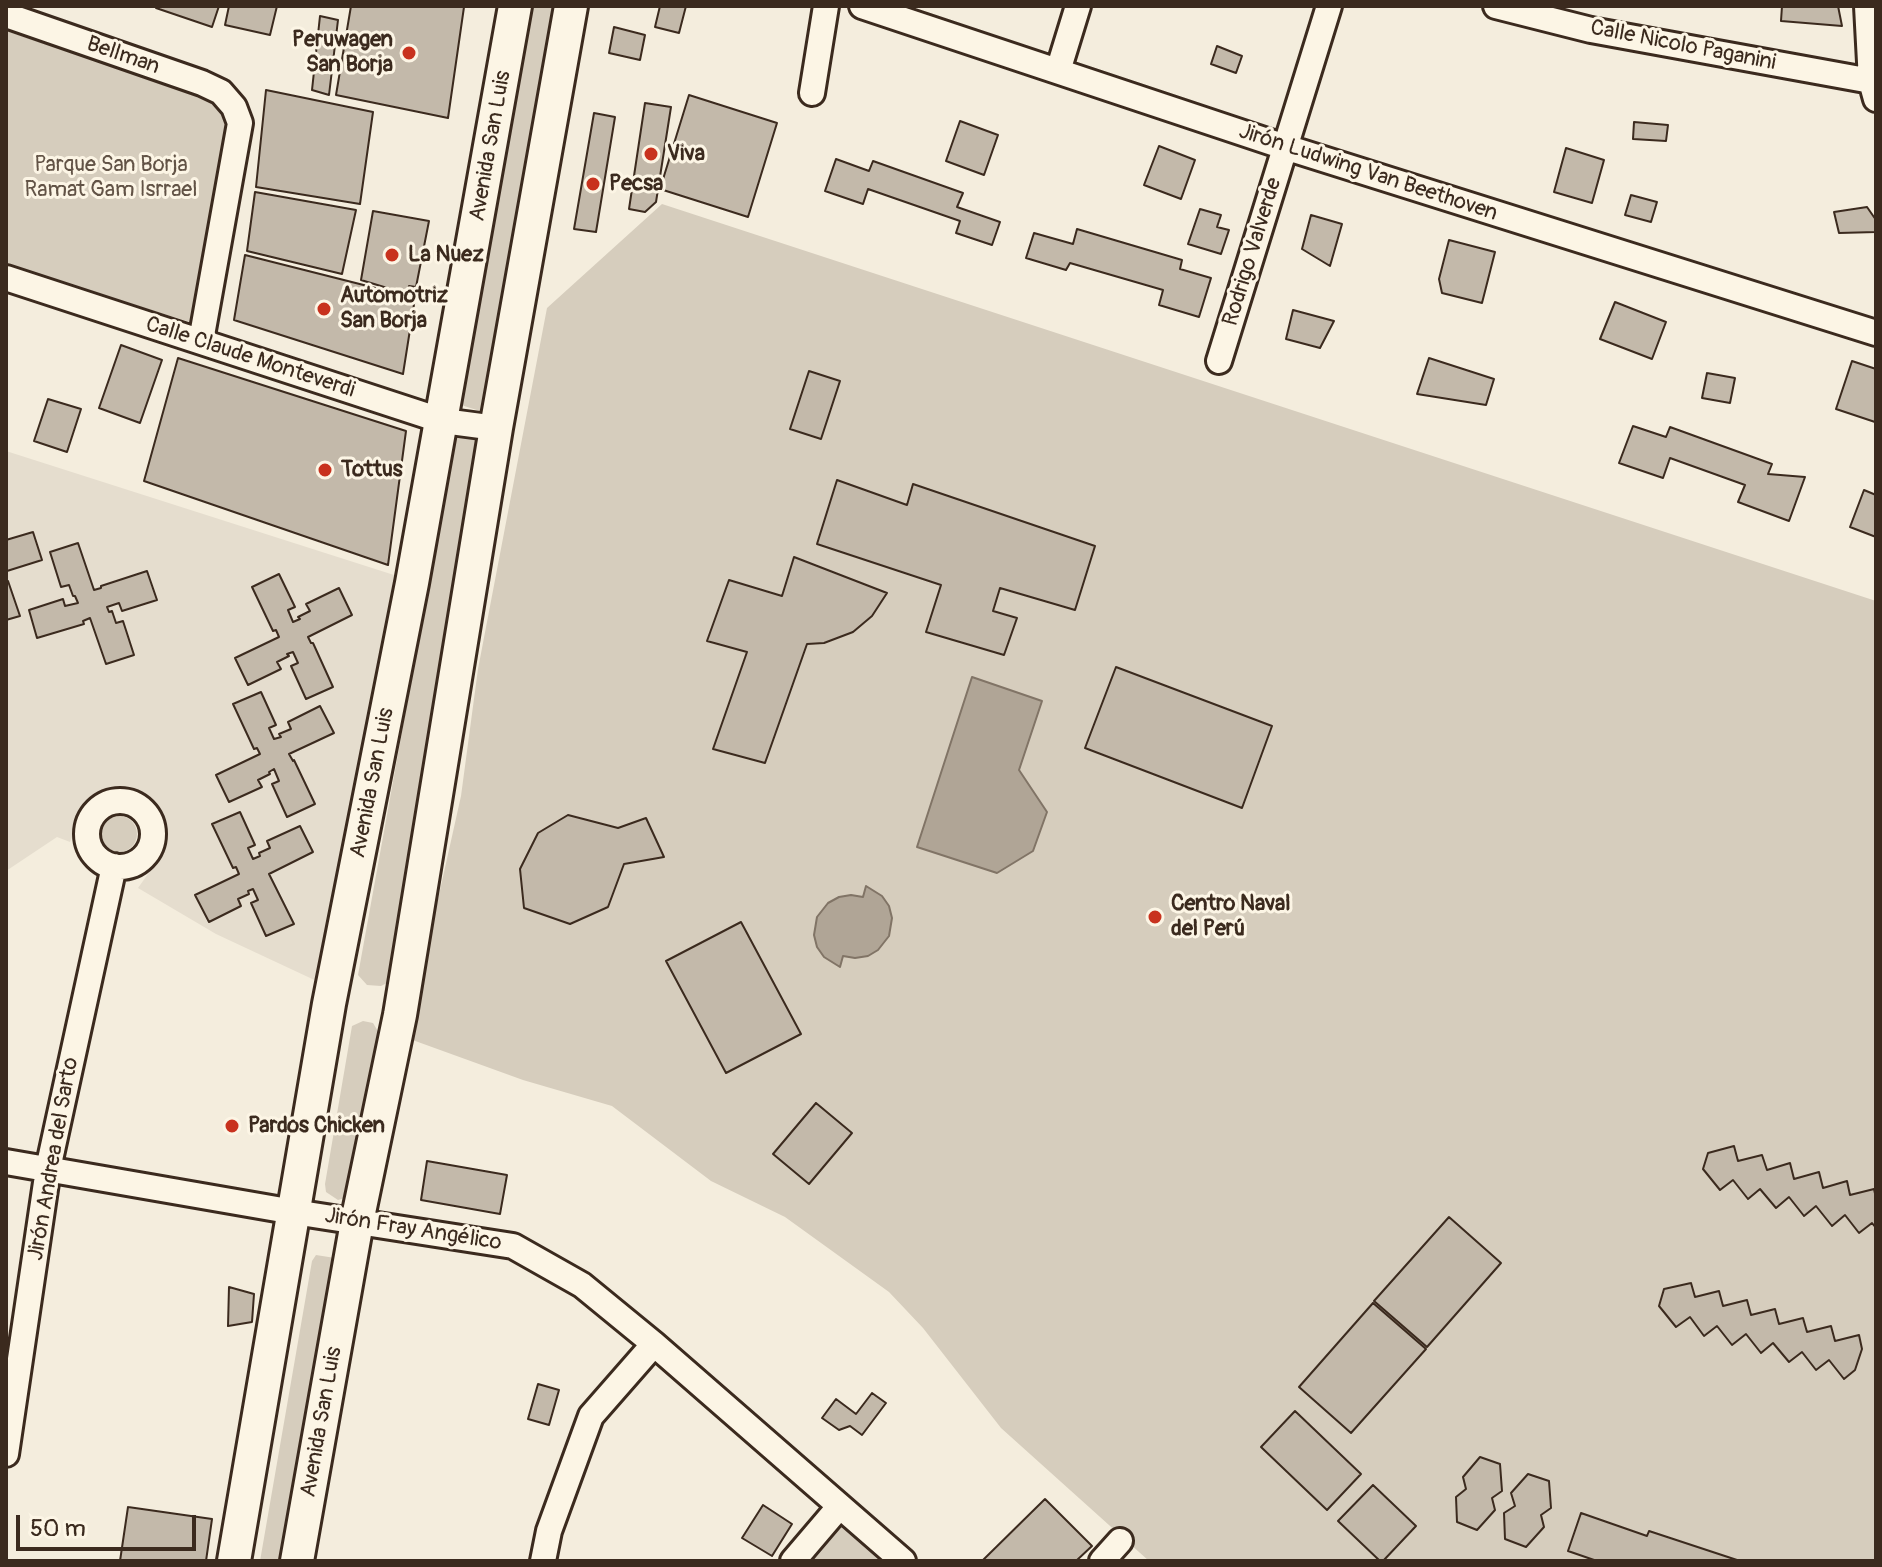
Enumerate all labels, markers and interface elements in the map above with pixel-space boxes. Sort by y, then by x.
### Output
street label: Calle Nicolo Paganini [1588,15,1778,77]
place label: Peruwagen San Borja [292,27,393,78]
street label: Bellman [83,31,163,81]
marker: Peruwagen San Borja [400,44,418,62]
street label: Avenida San Luis [465,69,517,223]
street label: Jirón Ludwing Van Beethoven [1235,119,1501,227]
place label: Viva [667,141,705,167]
marker: Viva [642,145,660,163]
park label: Parque San Borja Ramat Gam Isrrael [25,152,197,204]
place label: Pecsa [609,171,663,197]
marker: Pecsa [584,175,602,193]
street label: Rodrigo Valverde [1218,175,1288,329]
place label: La Nuez [408,242,484,268]
marker: La Nuez [383,246,401,264]
place label: Automotriz San Borja [340,283,448,334]
marker: Automotriz San Borja [315,300,333,318]
street label: Calle Claude Monteverdi [142,312,358,404]
place label: Tottus [341,457,403,483]
marker: Tottus [316,461,334,479]
street label: Avenida San Luis [346,706,400,860]
place label: Centro Naval del Perú [1171,891,1291,942]
marker: Centro Naval del Perú [1146,908,1164,926]
street label: Jirón Andrea del Sarto [23,1055,85,1263]
place label: Pardos Chicken [248,1113,385,1139]
marker: Pardos Chicken [223,1117,241,1135]
street label: Jirón Fray Angélico [323,1203,503,1257]
street label: Avenida San Luis [296,1345,348,1499]
scale bar [20,1499,200,1549]
text: 50 m [30,1514,86,1543]

